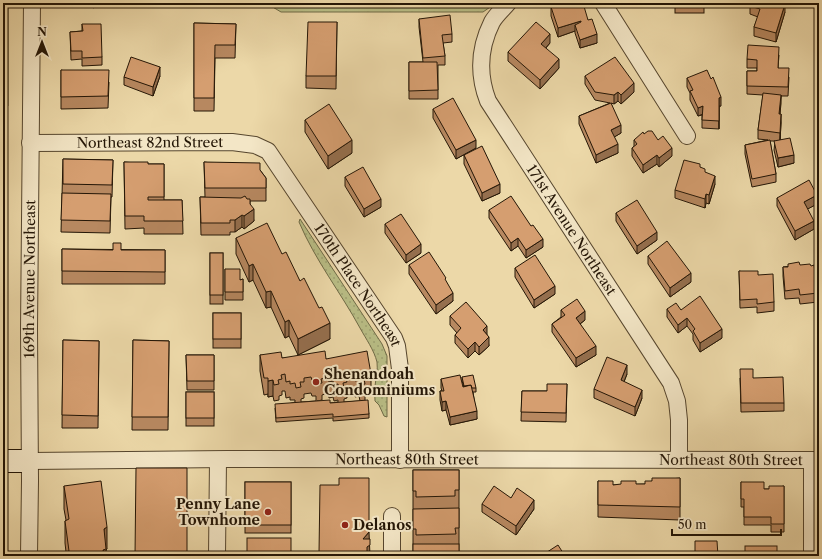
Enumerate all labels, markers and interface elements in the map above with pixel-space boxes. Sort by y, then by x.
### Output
north arrow [22,22,62,62]
text: N [37,25,47,39]
street label: Northeast 82nd Street [77,133,223,152]
street label: 171st Avenue Northeast [523,161,621,299]
street label: 169th Avenue Northeast [20,200,39,358]
street label: 170th Place Northeast [310,220,405,349]
place label: Shenandoah Condominiums [324,365,435,399]
marker: Shenandoah Condominiums [311,377,321,387]
street label: Northeast 80th Street [335,450,479,468]
street label: Northeast 80th Street [659,451,803,469]
place label: Penny Lane Townhome [176,495,260,529]
marker: Penny Lane Townhome [263,507,273,517]
scale bar [672,511,781,537]
place label: Delanos [353,516,412,534]
text: 50 m [678,517,707,532]
marker: Delanos [340,520,350,530]

